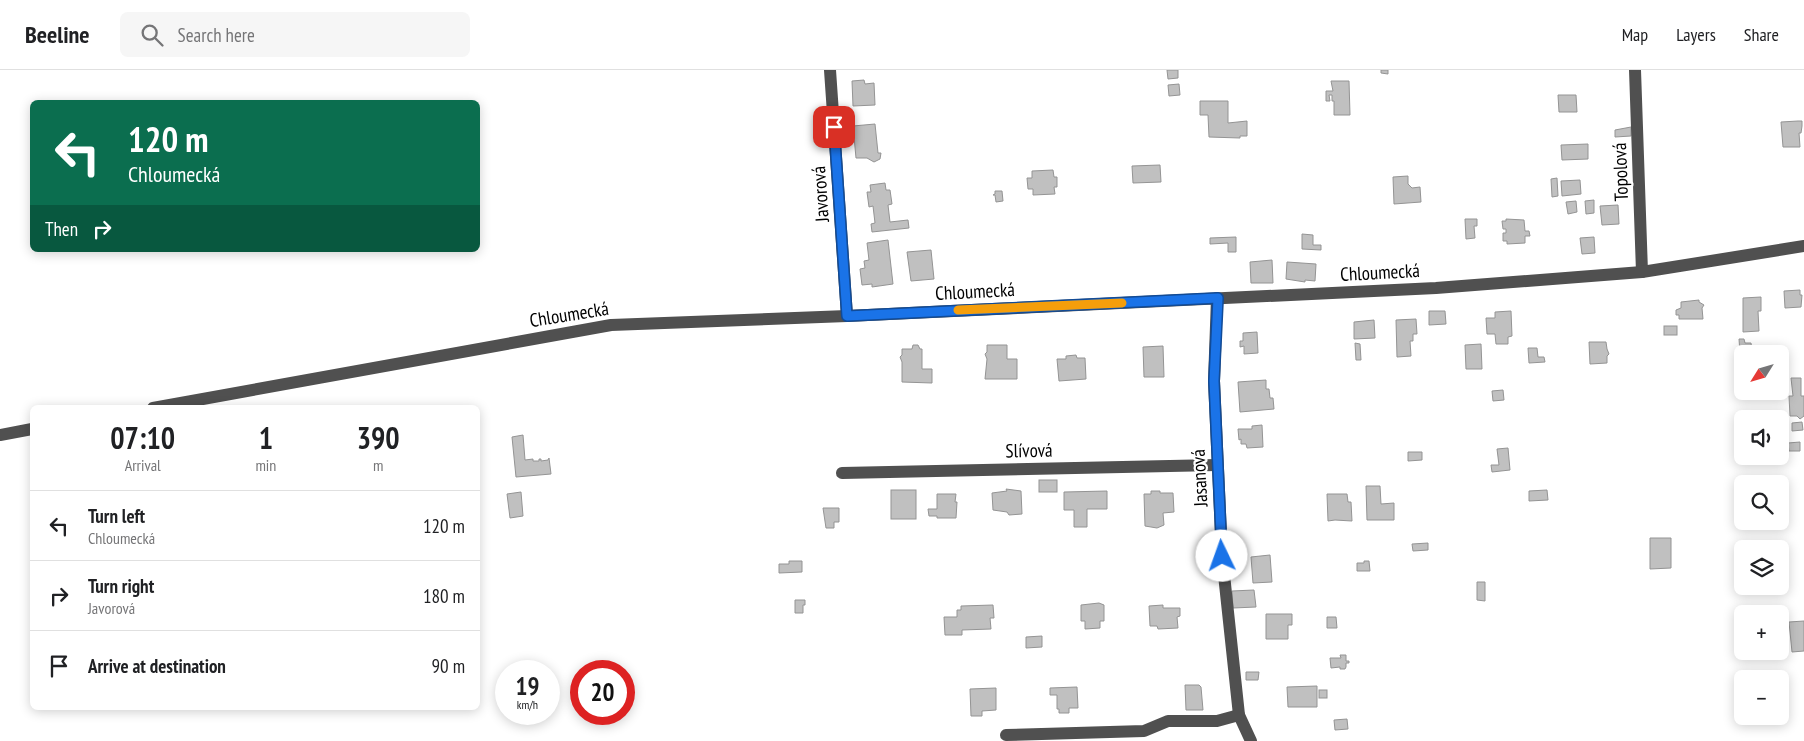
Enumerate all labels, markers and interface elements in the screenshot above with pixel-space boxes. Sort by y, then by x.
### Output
search box [120,12,470,57]
text: Beeline [25,19,90,50]
icon: search [138,21,166,49]
text: Search here [178,23,255,47]
text: Map [1622,23,1648,46]
text: Layers [1676,23,1716,46]
text: Share [1744,23,1779,46]
pin [813,106,855,148]
icon: arrive [820,113,848,141]
text: 120 m [128,116,209,162]
icon: left [45,120,110,185]
street label: Topolová [1607,142,1633,202]
text: Chloumecká [128,160,220,188]
street label: Javorová [806,165,834,224]
icon: right [88,215,116,243]
text: Then [45,217,78,241]
street label: Chloumecká [1340,258,1420,286]
street label: Chloumecká [935,277,1015,305]
street label: Chloumecká [528,296,610,332]
north arrow [1734,345,1789,400]
map controls [1734,345,1789,725]
button: sound [1734,410,1789,465]
text: 07:10 [110,418,175,457]
text: 1 [259,418,273,457]
text: 390 [357,418,400,457]
street label: Slívová [1005,438,1053,462]
street label: Jasanová [1186,449,1213,508]
text: Arrival [125,455,161,475]
text: min [255,455,276,475]
text: m [373,455,383,475]
button: search [1734,475,1789,530]
text: Turn left [88,504,145,528]
icon: left [45,512,73,540]
text: 120 m [423,514,465,538]
text: Chloumecká [88,528,155,548]
position arrow [1195,529,1247,581]
button: layers [1734,540,1789,595]
text: Turn right [88,574,154,598]
icon: right [45,582,73,610]
text: 180 m [423,584,465,608]
text: Javorová [88,598,135,618]
button: + [1734,605,1789,660]
icon: arrive [45,652,73,680]
text: Arrive at destination [88,654,226,678]
text: 90 m [432,654,465,678]
speed limit sign: 20 [570,660,635,725]
text: 19 [516,670,539,702]
button: − [1734,670,1789,725]
text: km/h [517,697,538,712]

